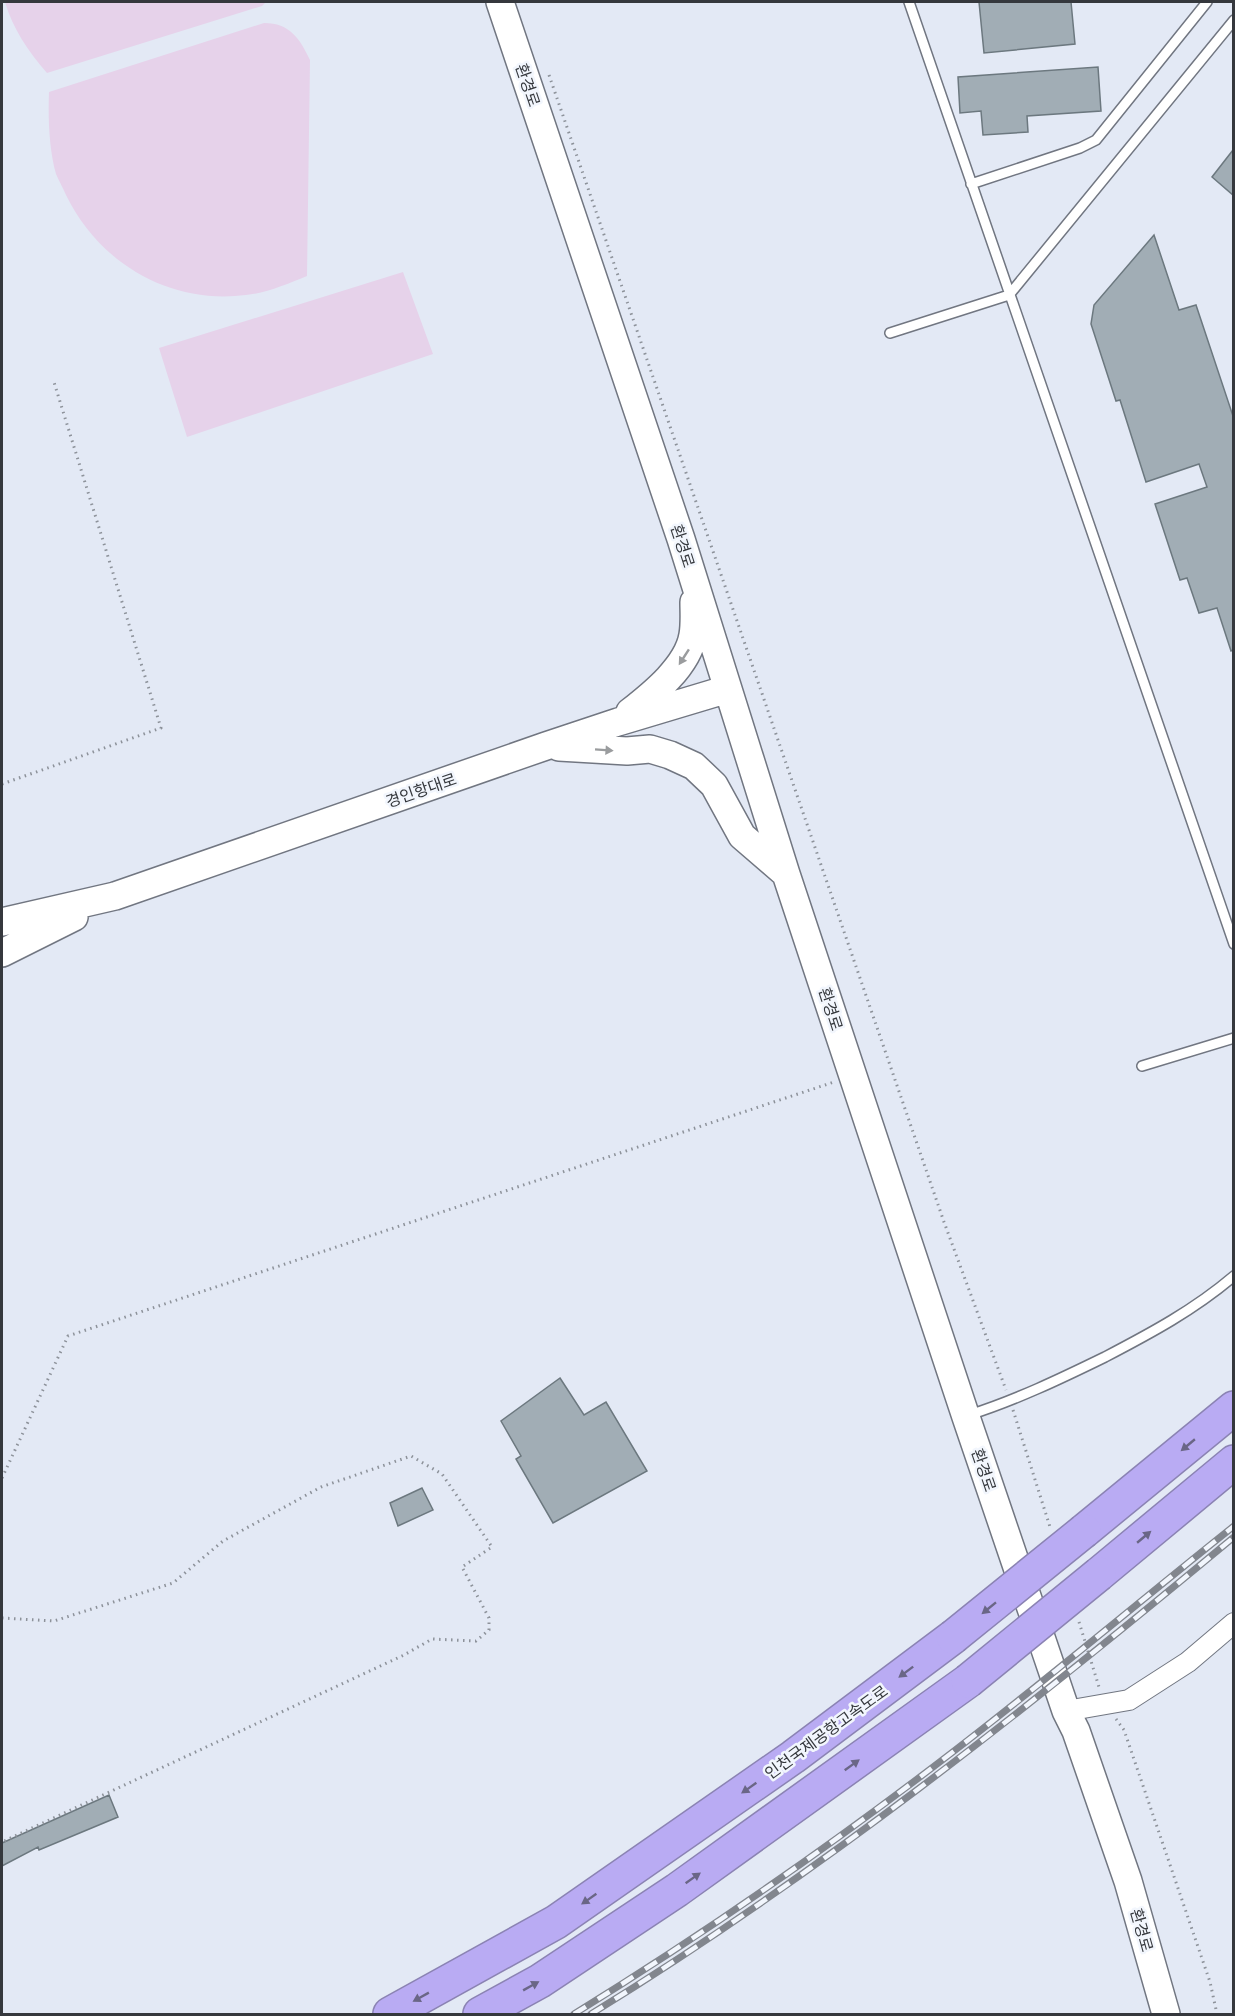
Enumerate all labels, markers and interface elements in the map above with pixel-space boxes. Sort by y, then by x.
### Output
street label: 환경로 [511,61,545,109]
street label: 환경로 [667,522,699,570]
one-way arrow [678,648,689,665]
one-way arrow [595,745,614,755]
street label: 경인항대로 [383,768,459,811]
street label: 환경로 [815,985,847,1033]
one-way arrow [1180,1439,1196,1452]
street label: 환경로 [967,1446,1001,1494]
one-way arrow [1136,1531,1151,1544]
one-way arrow [981,1601,997,1614]
one-way arrow [899,1666,915,1678]
street label: 인천국제공항고속도로 [761,1680,892,1783]
one-way arrow [843,1759,859,1771]
one-way arrow [742,1782,758,1794]
one-way arrow [685,1872,701,1884]
one-way arrow [582,1893,598,1905]
street label: 환경로 [1126,1906,1158,1954]
one-way arrow [523,1981,540,1991]
one-way arrow [412,1992,429,2002]

